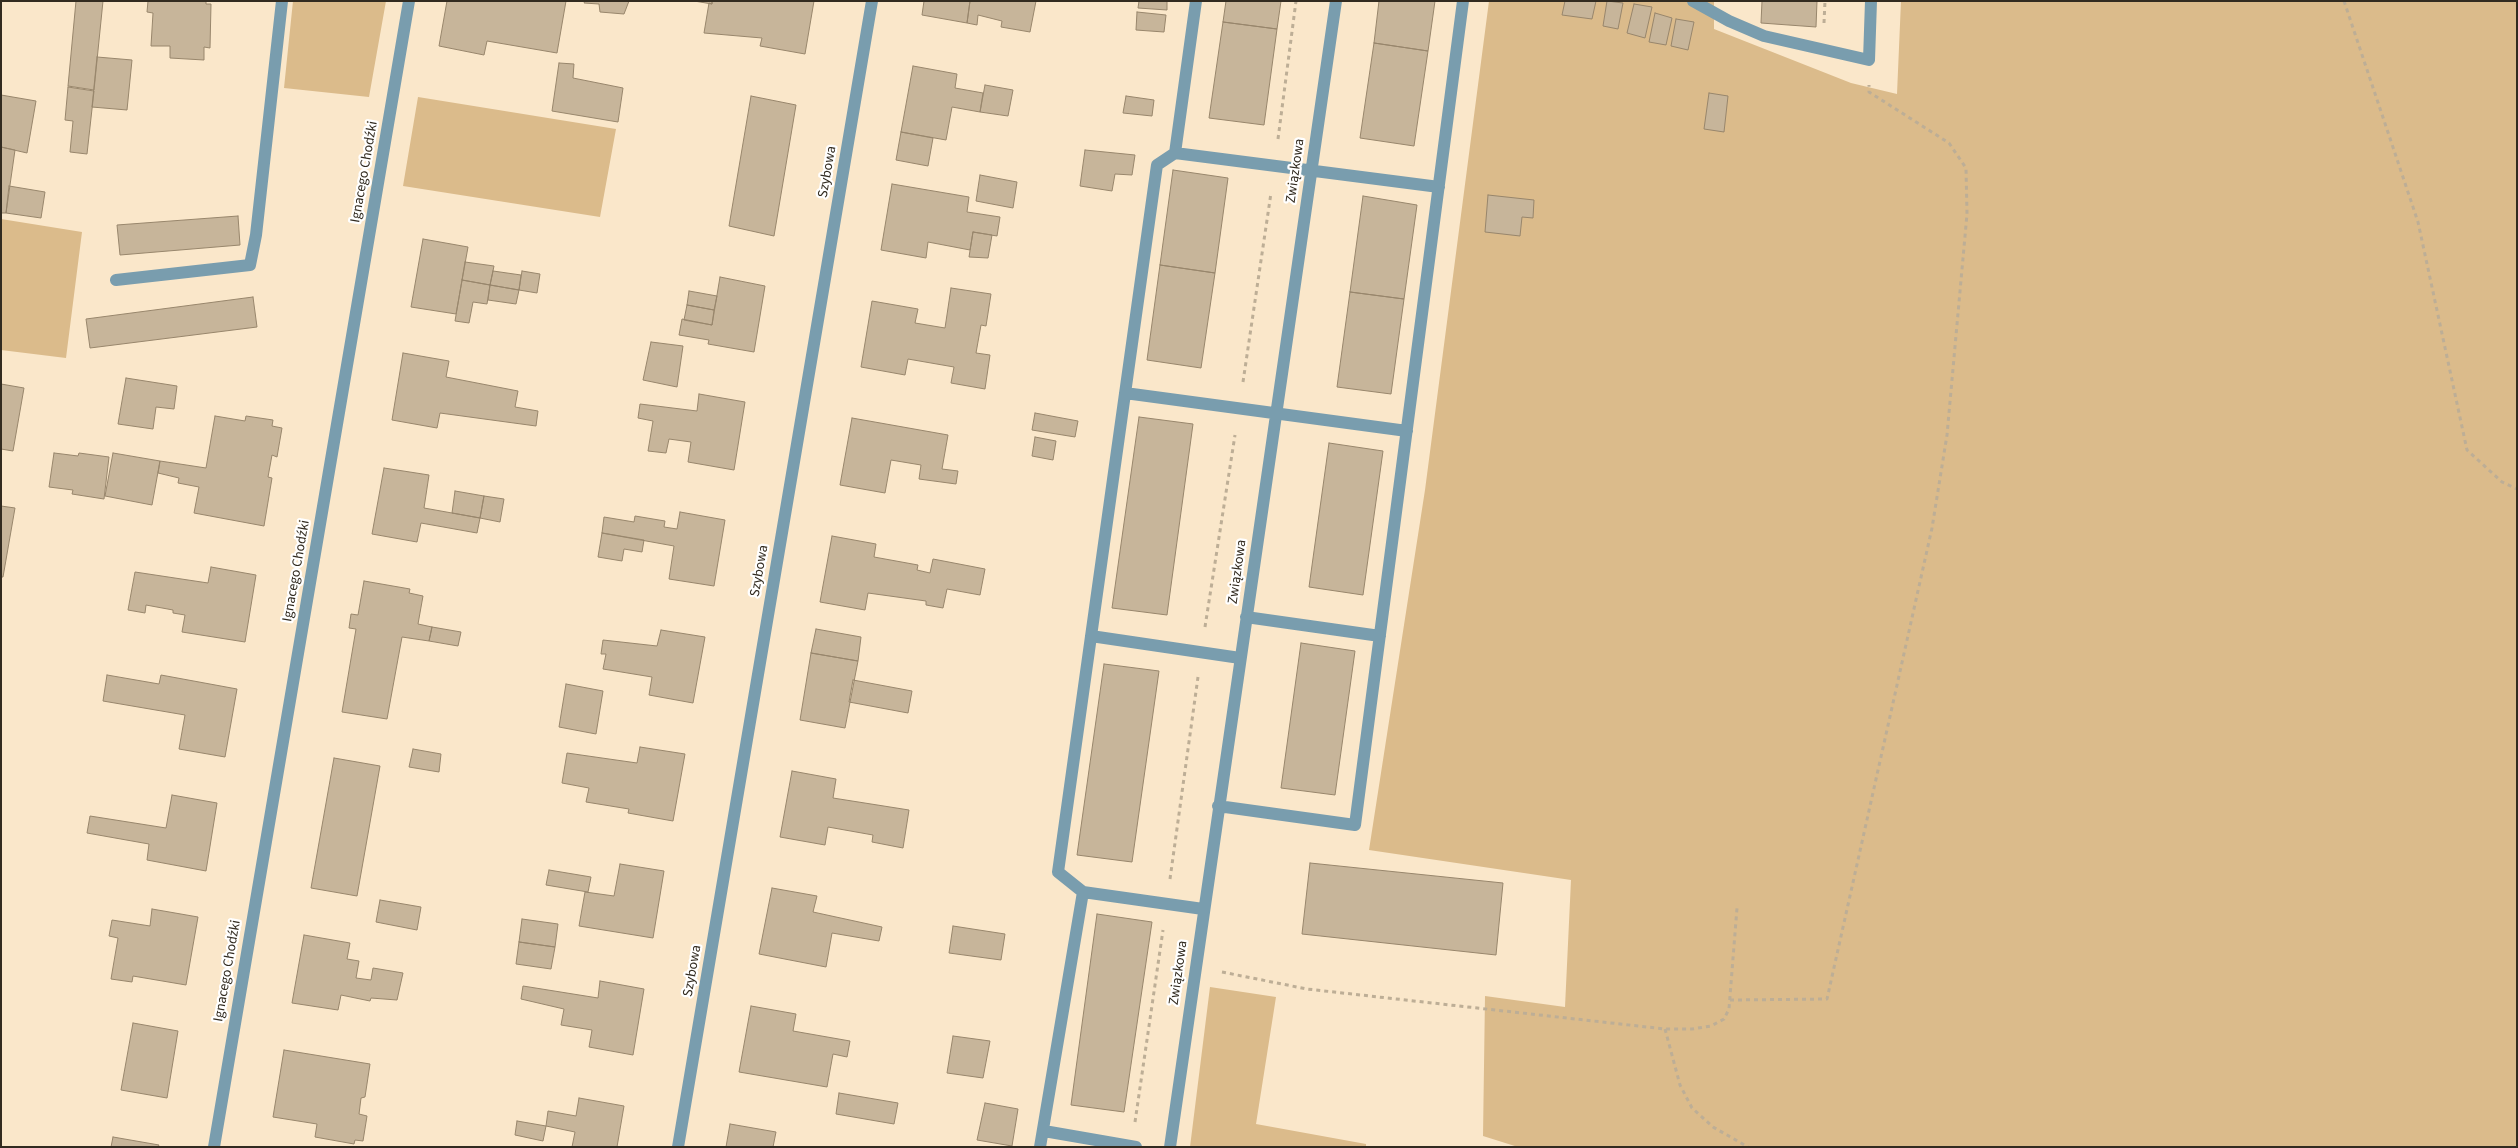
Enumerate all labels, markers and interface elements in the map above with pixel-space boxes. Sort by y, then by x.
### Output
street label: Ignacego Chodźki [348,120,382,224]
street label: Związkowa [1283,138,1309,204]
street label: Szybowa [815,145,841,199]
street label: Ignacego Chodźki [280,519,314,623]
street label: Związkowa [1225,539,1251,605]
street label: Szybowa [747,544,773,598]
street label: Ignacego Chodźki [211,919,245,1023]
street label: Związkowa [1166,940,1192,1006]
street label: Szybowa [680,944,706,998]

